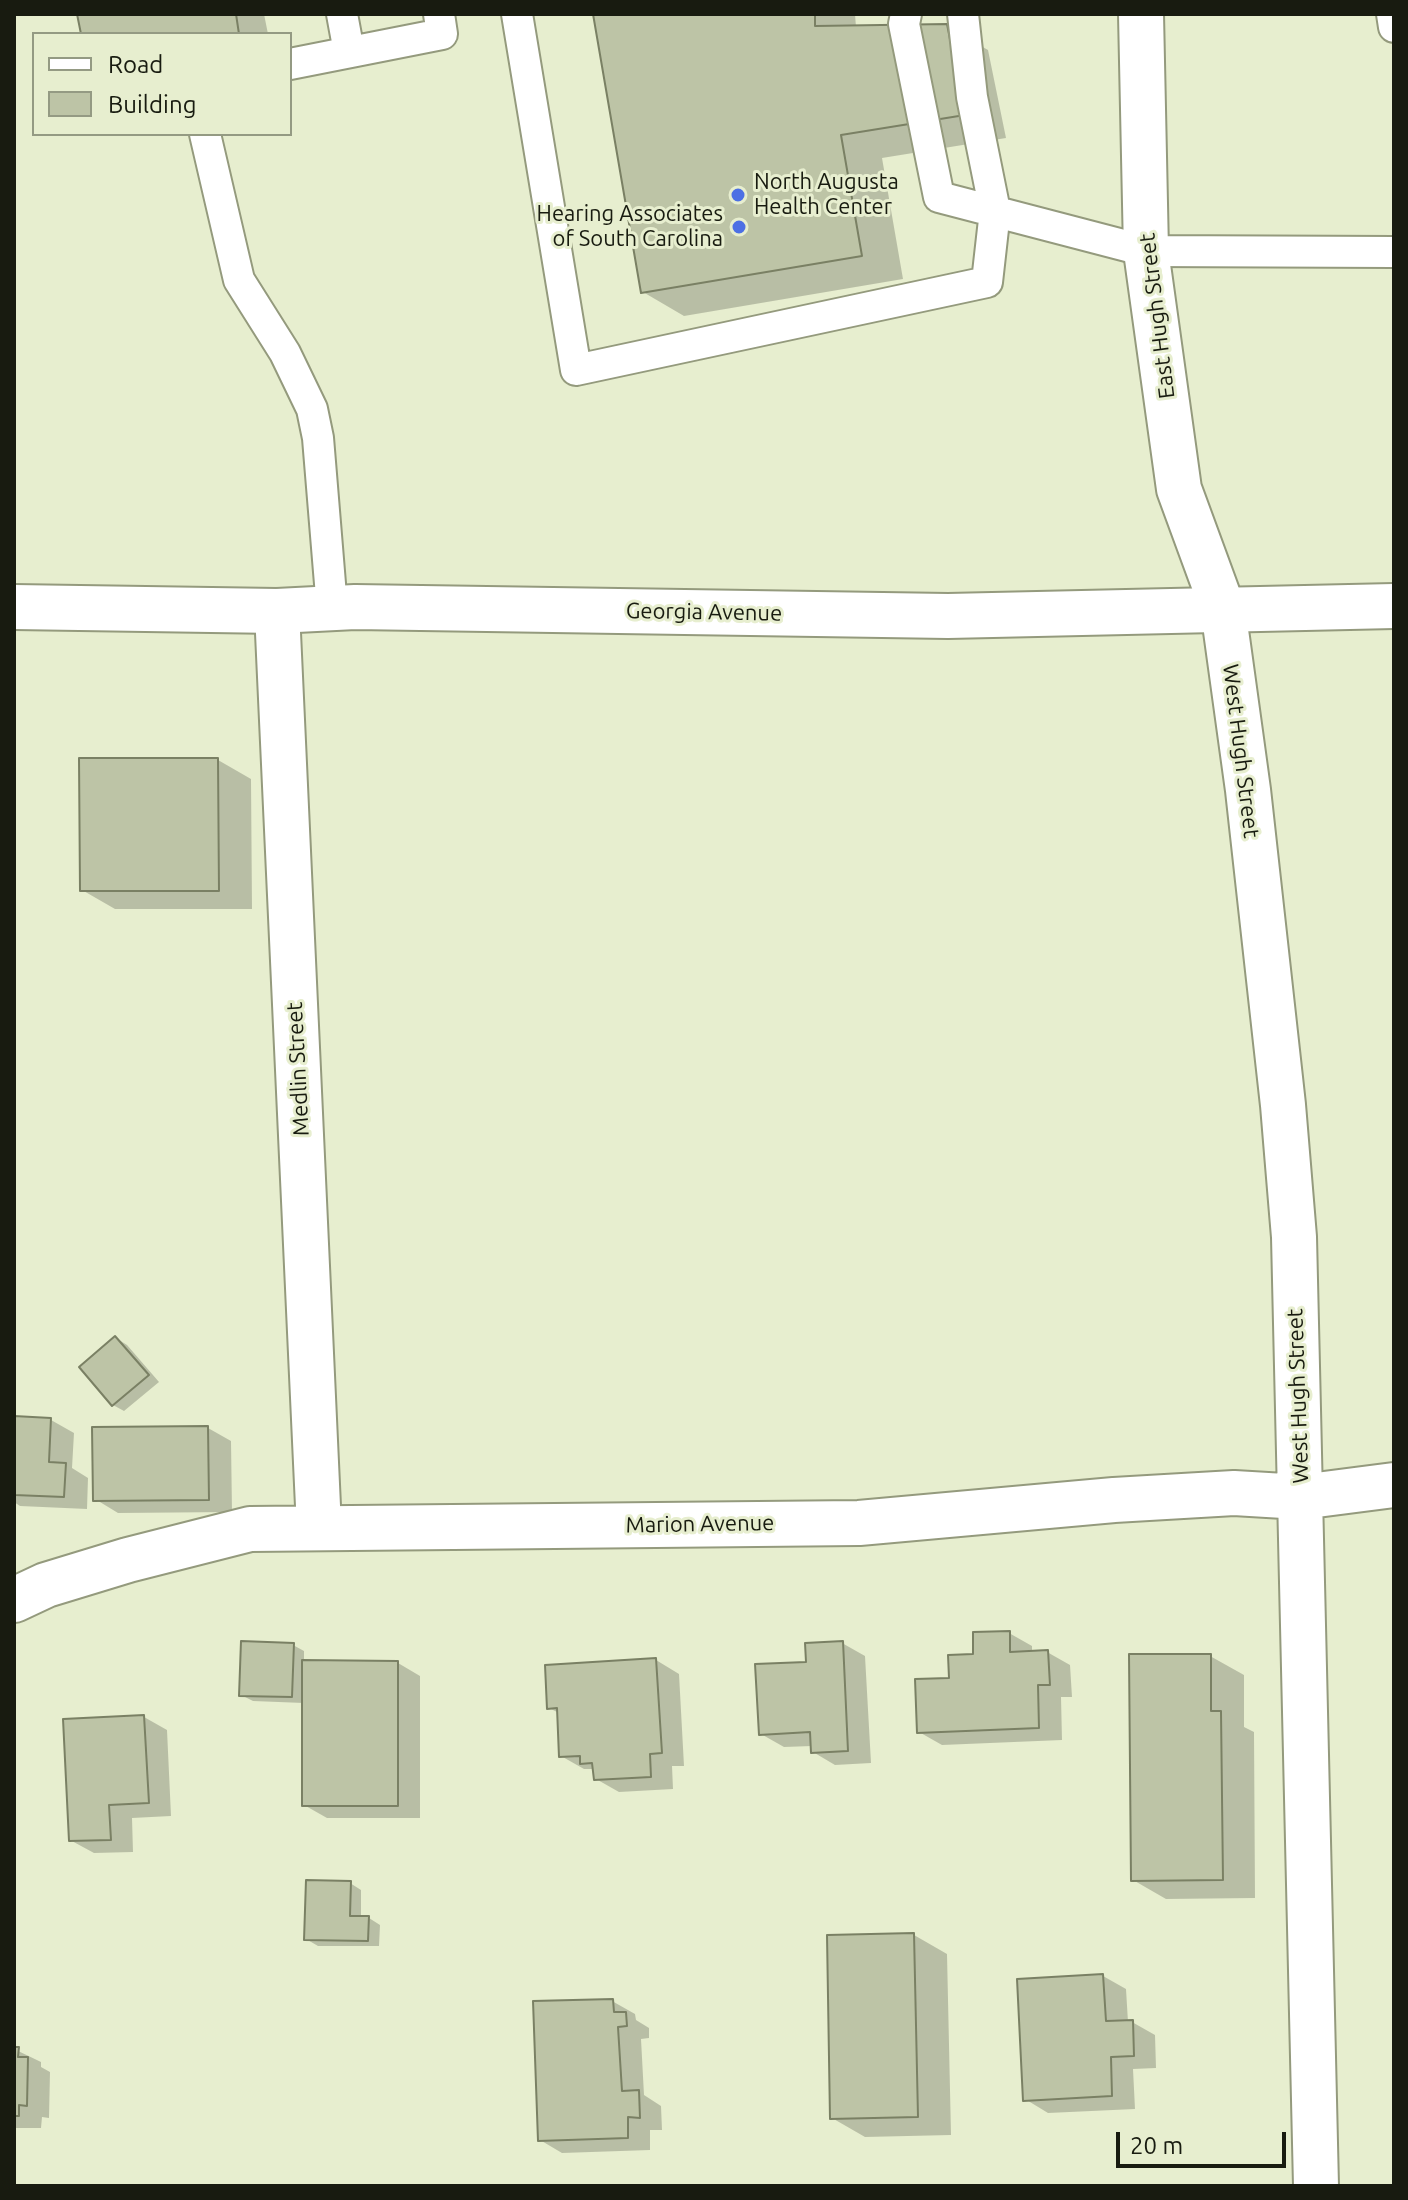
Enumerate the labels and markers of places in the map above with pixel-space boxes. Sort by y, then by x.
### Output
place label: North Augusta Health Center [754,169,899,220]
marker: North Augusta Health Center [729,186,747,204]
place label: Hearing Associates of South Carolina [537,201,723,252]
marker: Hearing Associates of South Carolina [730,218,748,236]

